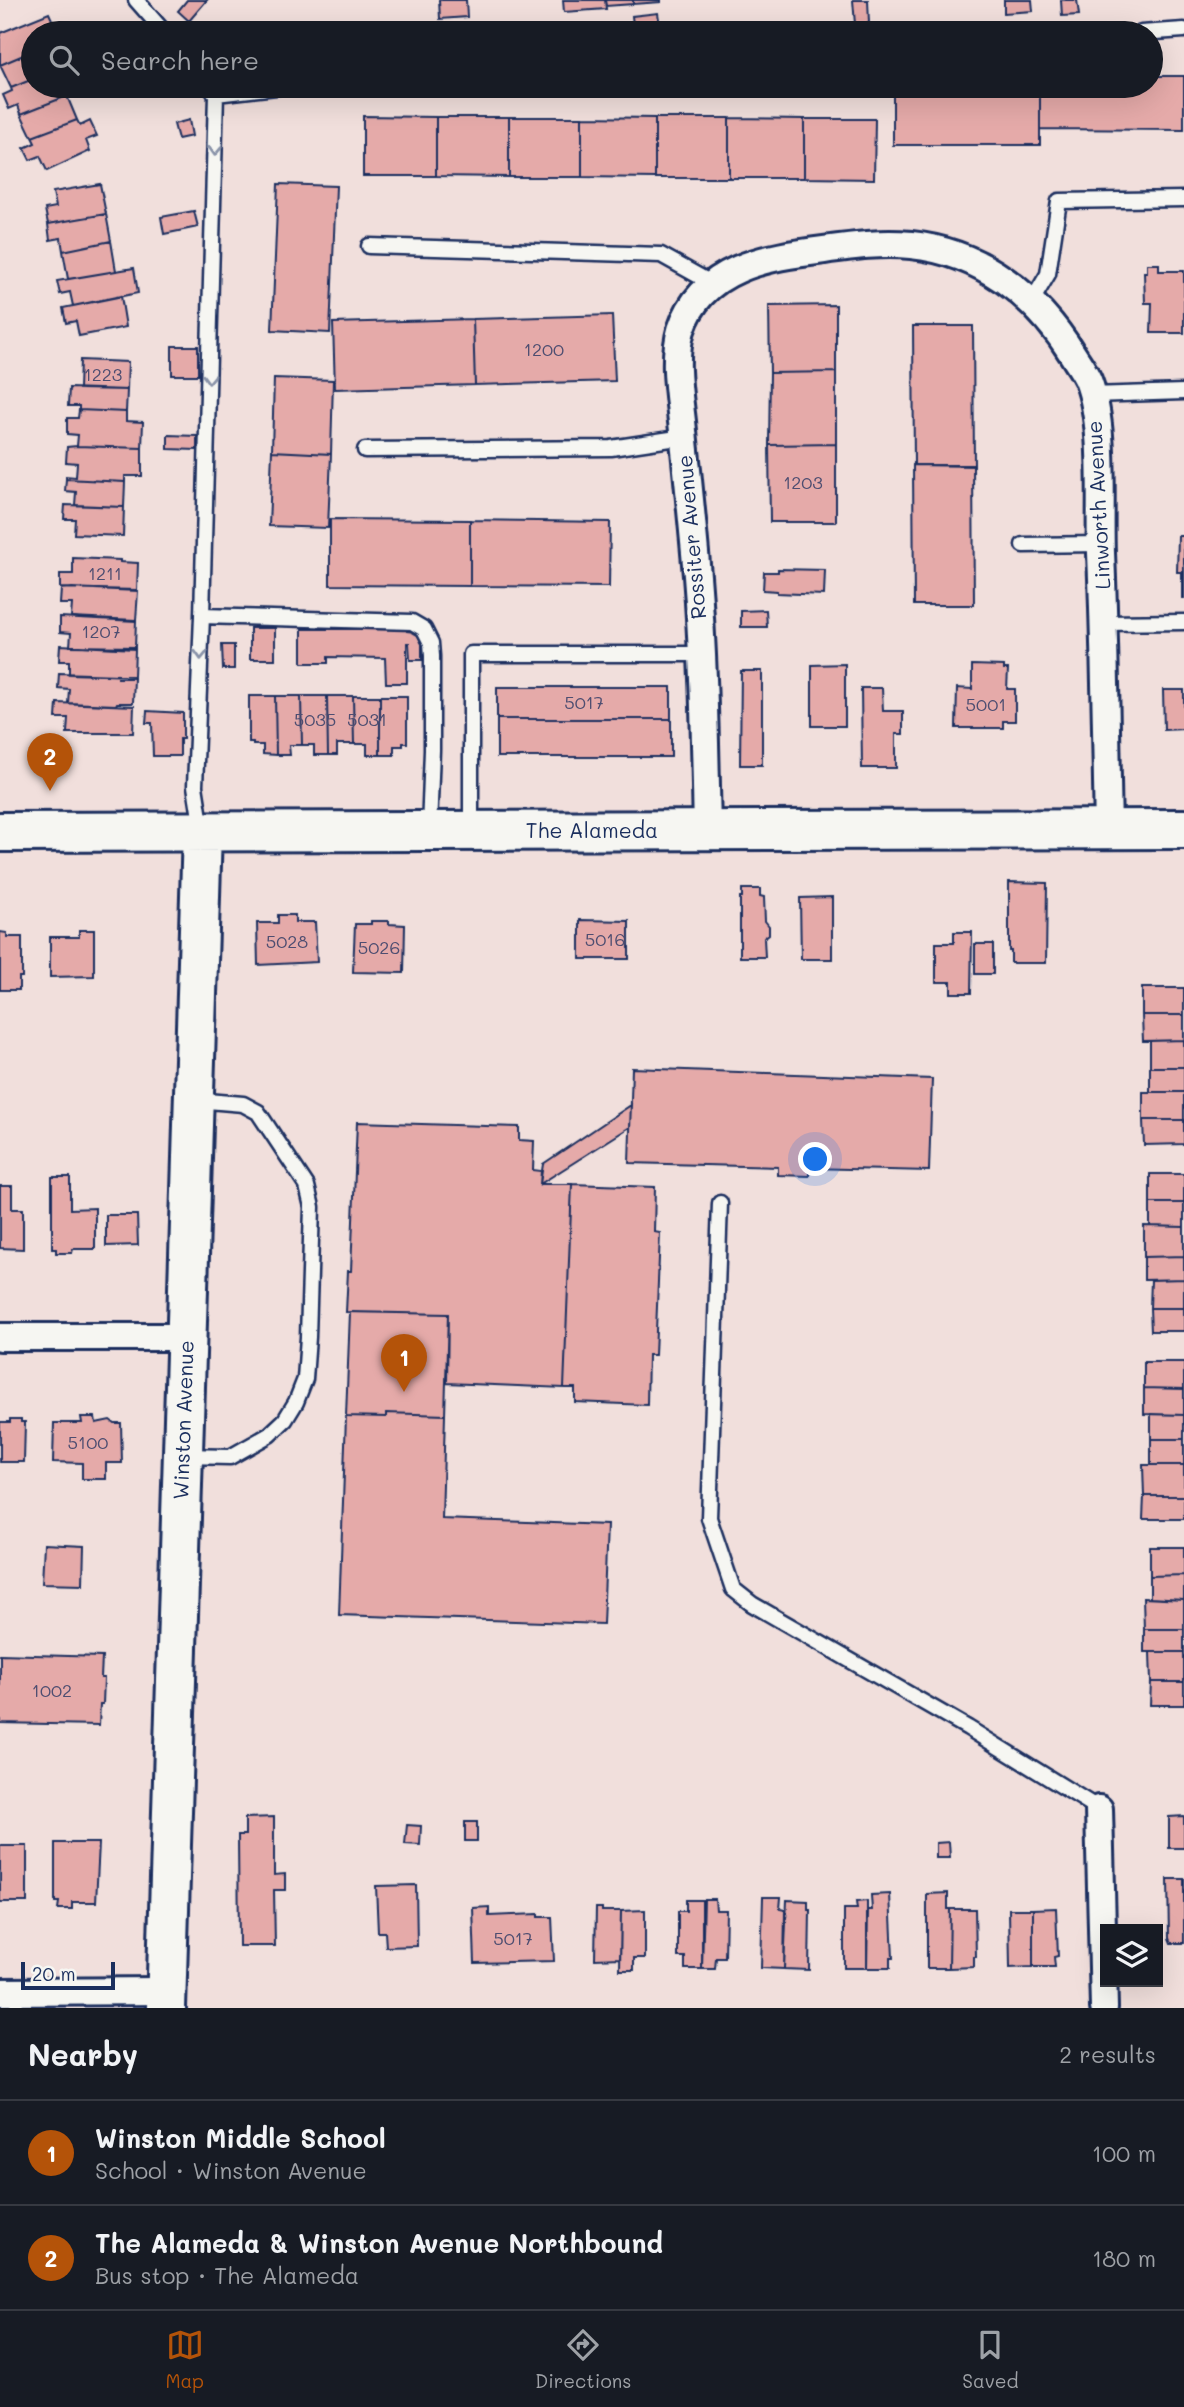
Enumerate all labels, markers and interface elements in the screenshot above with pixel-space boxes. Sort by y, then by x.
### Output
search box [21,21,1163,98]
icon: search [45,41,83,79]
text: Search here [101,43,259,77]
one-way arrow [207,147,223,157]
house number: 1200 [524,337,564,361]
house number: 1223 [84,362,122,386]
one-way arrow [201,374,216,385]
street label: Linworth Avenue [1080,420,1115,590]
street label: Rossiter Avenue [670,454,711,620]
house number: 1203 [783,470,823,494]
house number: 1211 [88,561,122,585]
house number: 1207 [81,619,121,643]
one-way arrow [193,650,208,661]
house number: 5017 [564,690,604,714]
house number: 5001 [966,692,1006,716]
house number: 5035 [294,707,336,731]
house number: 5031 [347,707,387,731]
pin: 2 [27,733,73,791]
street label: The Alameda [526,816,658,843]
house number: 5016 [585,927,625,951]
house number: 5028 [266,929,308,953]
house number: 5026 [358,935,400,959]
your location [798,1142,832,1176]
pin: 1 [381,1334,427,1392]
street label: Winston Avenue [166,1340,199,1500]
house number: 5100 [68,1430,108,1454]
house number: 1002 [32,1678,72,1702]
map controls [1100,1924,1163,1987]
button: layers [1100,1924,1163,1987]
house number: 5017 [493,1926,533,1950]
scale bar [21,1959,116,1991]
text: 20 m [32,1961,76,1986]
text: Nearby [28,2034,138,2074]
text: 2 results [1059,2039,1156,2069]
text: Winston Middle School [95,2121,386,2155]
text: 1 [46,2138,56,2168]
text: 100 m [1092,2138,1156,2168]
text: School · Winston Avenue [95,2155,367,2185]
text: The Alameda & Winston Avenue Northbound [95,2226,663,2260]
text: 2 [45,2243,57,2273]
text: 180 m [1092,2243,1156,2273]
text: Bus stop · The Alameda [95,2260,359,2290]
tab: Map [165,2326,204,2393]
tab: Directions [535,2326,631,2393]
tab: Saved [962,2326,1019,2393]

